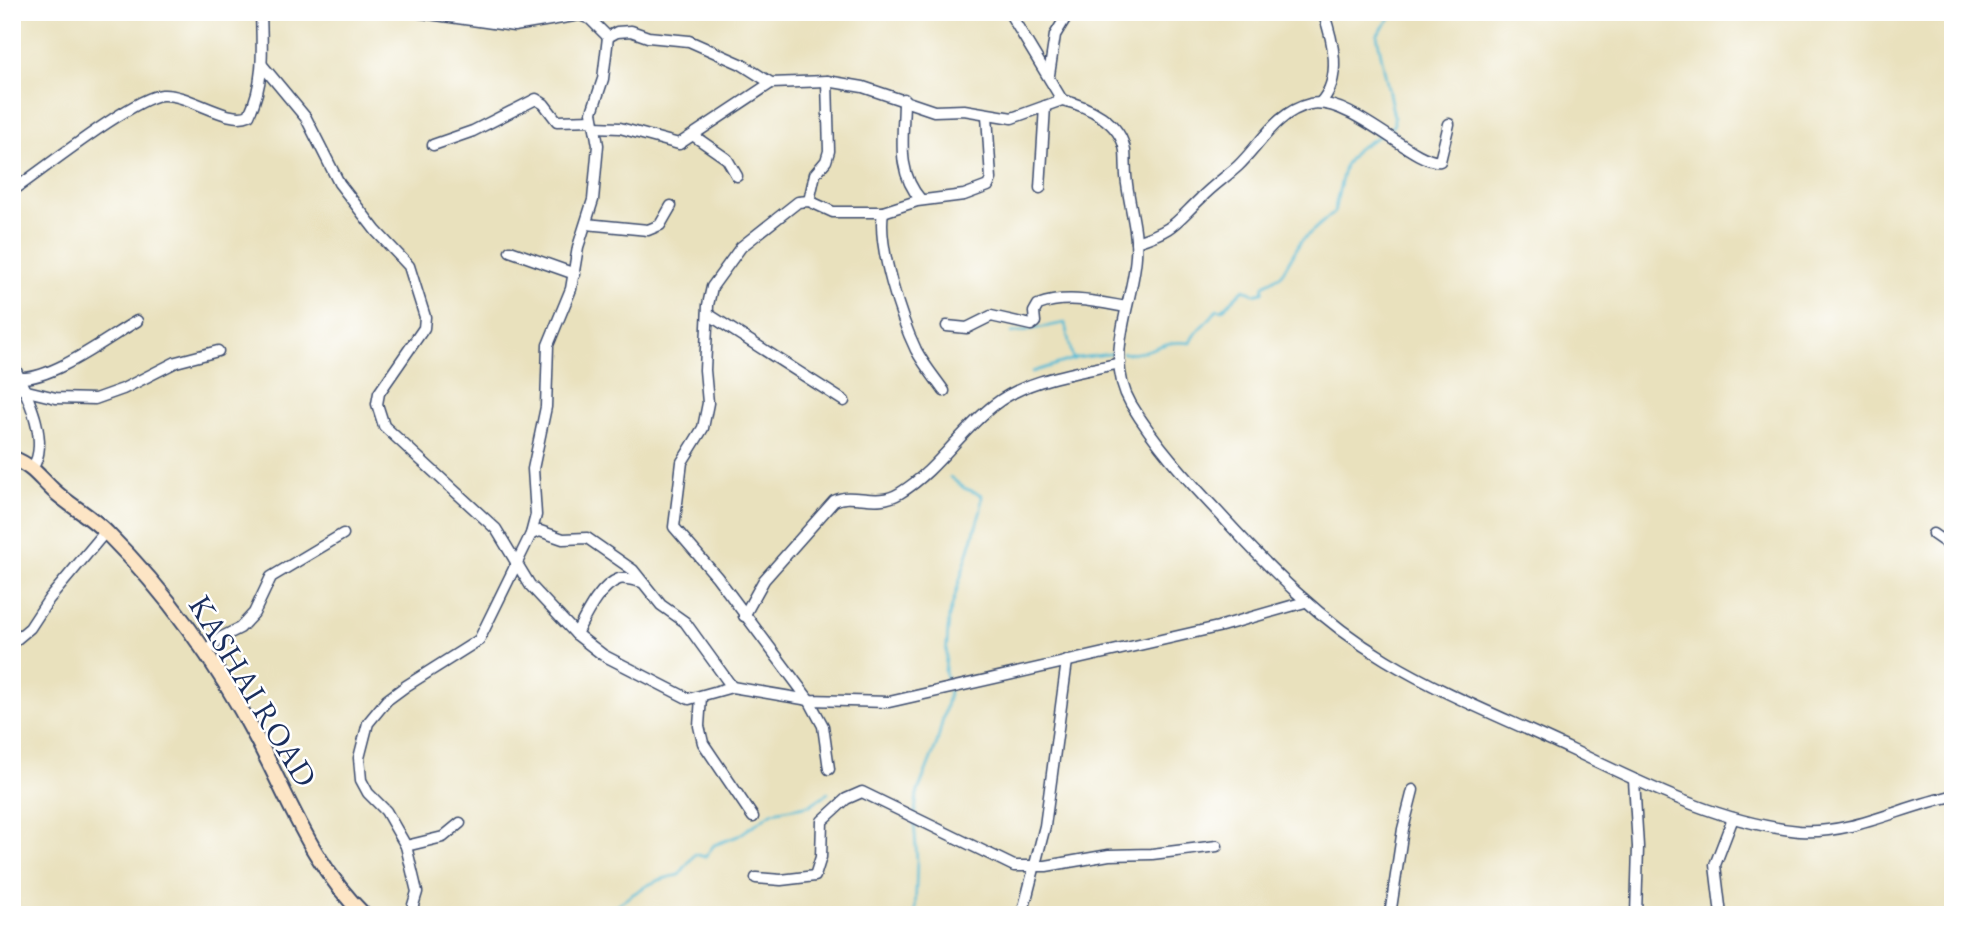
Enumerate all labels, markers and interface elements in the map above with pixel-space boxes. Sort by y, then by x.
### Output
street label: KASHAI ROAD [179,587,327,795]

